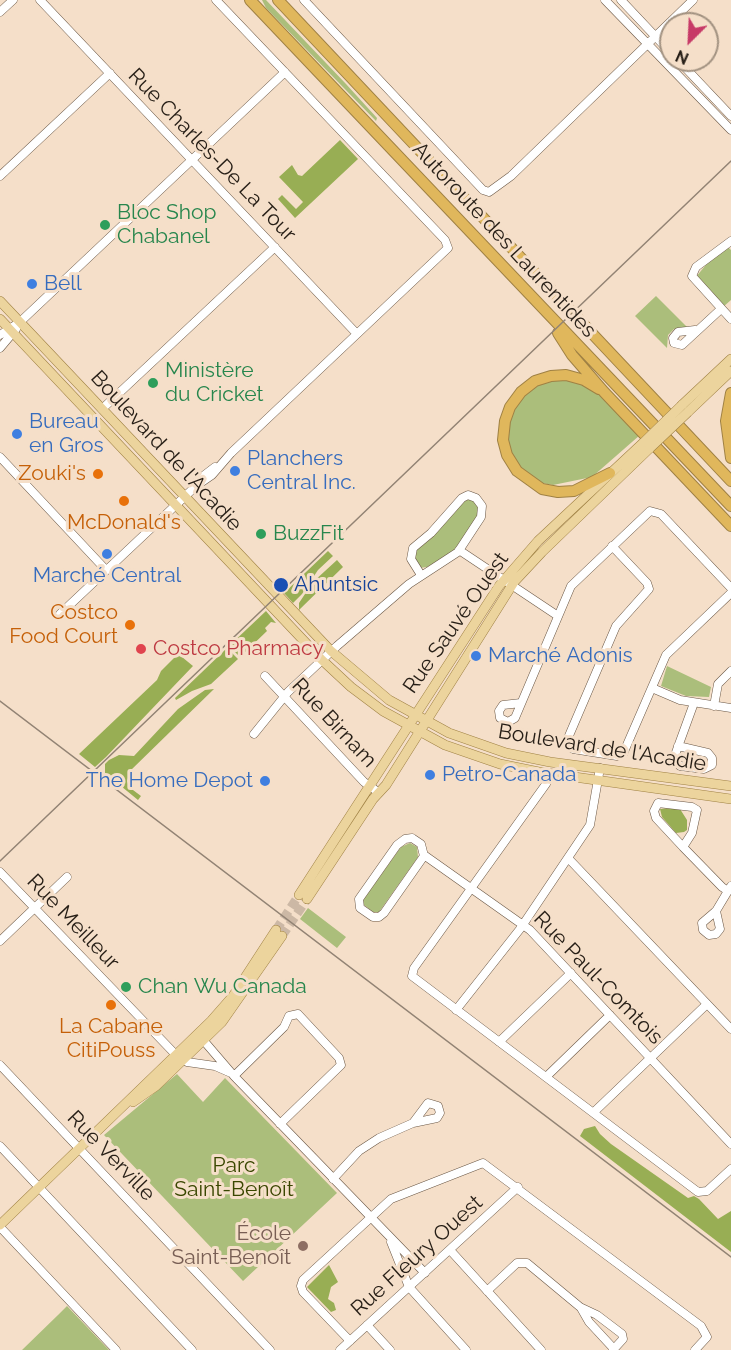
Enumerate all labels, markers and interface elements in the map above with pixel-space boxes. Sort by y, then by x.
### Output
north arrow [659,12,719,72]
text: N [673,46,692,68]
street label: Rue Charles-De La Tour [123,63,301,247]
street label: Autoroute des Laurentides [407,137,601,343]
place label: Bloc Shop Chabanel [117,200,217,250]
marker: Bloc Shop Chabanel [98,218,112,232]
place label: Bell [44,271,82,297]
marker: Bell [25,277,39,291]
place label: Ministère du Cricket [165,358,264,408]
street label: Boulevard de l'Acadie [85,366,247,536]
marker: Ministère du Cricket [146,376,160,390]
place label: Bureau en Gros [29,409,104,459]
marker: Bureau en Gros [10,427,24,441]
place label: Planchers Central Inc. [247,446,356,496]
place label: Zouki's [18,461,86,487]
marker: Planchers Central Inc. [228,464,242,478]
marker: Zouki's [91,467,105,481]
marker: McDonald's [117,494,131,508]
place label: McDonald's [67,510,181,536]
place label: BuzzFit [273,521,344,547]
marker: BuzzFit [254,527,268,541]
marker: Marché Central [100,547,114,561]
street label: Rue Sauvé Ouest [398,548,514,698]
place label: Marché Central [33,563,181,589]
place label: Ahuntsic [294,572,378,598]
marker: Ahuntsic [272,576,290,594]
place label: Costco Food Court [9,600,118,650]
marker: Costco Food Court [123,618,137,632]
place label: Costco Pharmacy [153,636,324,662]
marker: Costco Pharmacy [134,642,148,656]
place label: Marché Adonis [488,643,633,669]
marker: Marché Adonis [469,649,483,663]
street label: Rue Birnam [286,673,382,773]
street label: Boulevard de l'Acadie [496,719,708,777]
place label: Petro-Canada [442,762,577,788]
place label: The Home Depot [86,768,253,794]
marker: Petro-Canada [423,768,437,782]
marker: The Home Depot [258,774,272,788]
street label: Rue Meilleur [21,869,125,975]
street label: Rue Paul-Comtois [528,906,668,1050]
place label: Chan Wu Canada [138,974,307,1000]
marker: Chan Wu Canada [119,980,133,994]
marker: La Cabane CitiPouss [104,998,118,1012]
place label: La Cabane CitiPouss [59,1014,163,1064]
street label: Rue Verville [62,1106,160,1206]
park label: Parc Saint-Benoît [174,1153,294,1203]
street label: Rue Fleury Ouest [346,1190,488,1322]
place label: École Saint-Benoît [172,1221,291,1271]
marker: École Saint-Benoît [296,1239,310,1253]

